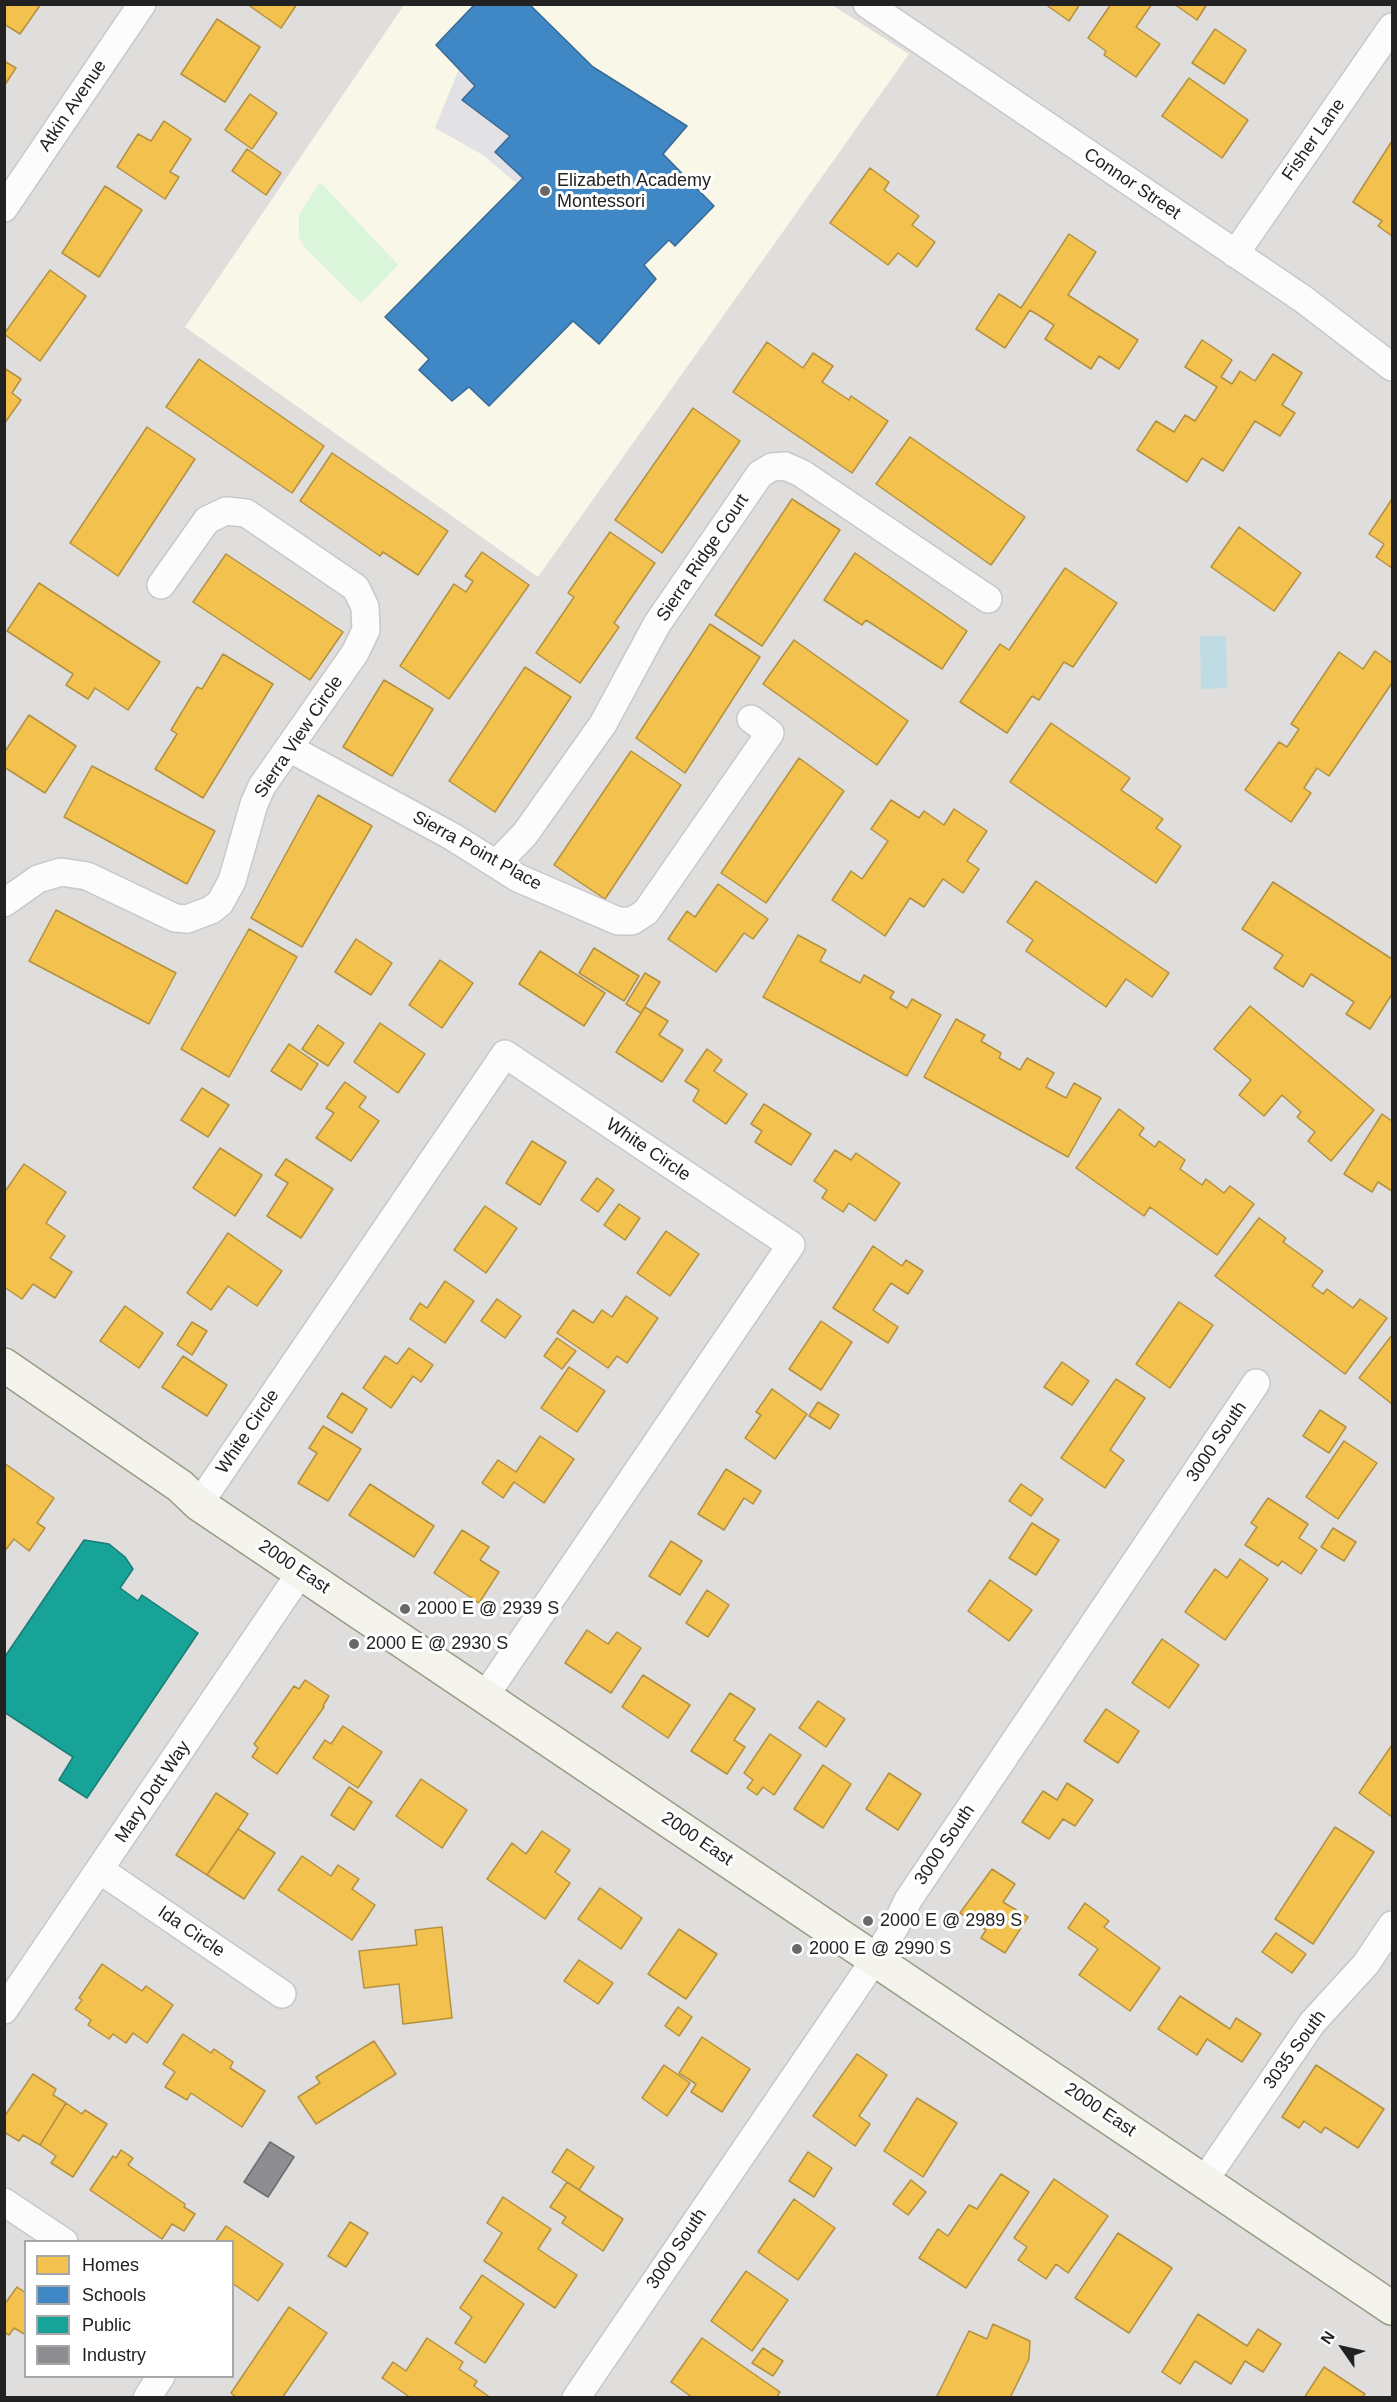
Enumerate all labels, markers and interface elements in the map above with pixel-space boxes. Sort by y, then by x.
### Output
street label: Atkin Avenue [34,56,112,156]
street label: Fisher Lane [1278,95,1350,185]
street label: Connor Street [1080,144,1184,224]
place label: Elizabeth Academy Montessori [557,170,711,213]
marker: Elizabeth Academy Montessori [538,184,552,198]
street label: Sierra Ridge Court [652,490,754,626]
street label: Sierra View Circle [250,672,348,802]
street label: Sierra Point Place [409,807,545,895]
street label: White Circle [602,1114,694,1186]
street label: White Circle [212,1386,284,1478]
street label: 3000 South [1182,1398,1252,1486]
street label: 2000 East [254,1535,334,1599]
place label: 2000 E @ 2939 S [417,1598,559,1620]
marker: 2000 E @ 2939 S [398,1602,412,1616]
place label: 2000 E @ 2930 S [366,1633,508,1655]
marker: 2000 E @ 2930 S [347,1637,361,1651]
street label: Mary Dott Way [111,1737,195,1847]
street label: 3000 South [910,1801,980,1889]
street label: 2000 East [657,1807,737,1871]
street label: Ida Circle [153,1902,229,1962]
place label: 2000 E @ 2989 S [880,1910,1022,1932]
marker: 2000 E @ 2989 S [861,1914,875,1928]
place label: 2000 E @ 2990 S [809,1938,951,1960]
marker: 2000 E @ 2990 S [790,1942,804,1956]
street label: 3035 South [1259,2006,1331,2094]
street label: 2000 East [1060,2078,1140,2142]
street label: 3000 South [642,2205,712,2293]
legend [24,2240,234,2378]
text: Homes [82,2255,139,2275]
text: Schools [82,2285,146,2305]
text: Public [82,2315,131,2335]
north arrow [1313,2318,1373,2378]
text: N [1317,2328,1338,2347]
text: Industry [82,2345,146,2365]

